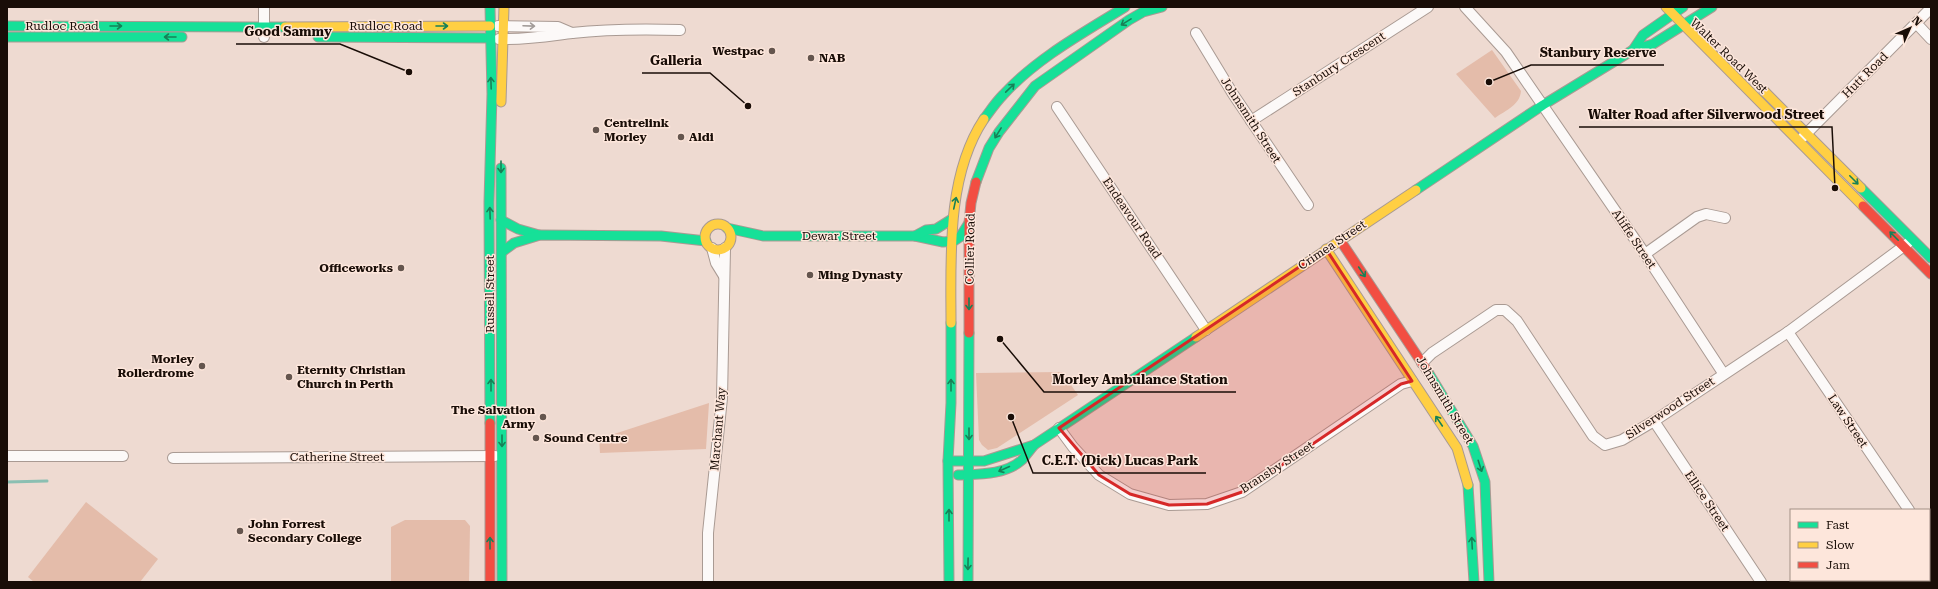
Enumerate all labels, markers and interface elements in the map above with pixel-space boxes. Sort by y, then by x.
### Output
north arrow [1890,8,1930,48]
text: N [1909,14,1925,29]
street label: Walter Road West [1688,16,1771,97]
one-way arrow [1120,18,1132,26]
street label: Rudloc Road [25,19,99,33]
callout: Good Sammy [236,19,340,44]
street label: Rudloc Road [349,19,423,33]
one-way arrow [109,22,122,30]
one-way arrow [435,22,448,30]
one-way arrow [522,22,535,30]
text: Good Sammy [244,24,332,39]
street label: Stanbury Crescent [1290,29,1388,99]
one-way arrow [164,33,177,41]
callout: Stanbury Reserve [1531,40,1664,65]
place label: Westpac [712,44,764,58]
text: Stanbury Reserve [1540,45,1657,60]
marker: Westpac [767,46,777,56]
callout: Galleria [642,48,710,73]
street label: Hutt Road [1839,49,1891,101]
place label: NAB [819,51,846,65]
text: Galleria [650,53,702,68]
marker: NAB [806,53,816,63]
street label: Johnsmith Street [1218,74,1284,166]
one-way arrow [487,77,495,90]
one-way arrow [1005,83,1015,93]
callout: Walter Road after Silverwood Street [1579,102,1832,127]
text: Walter Road after Silverwood Street [1588,107,1825,122]
place label: Centrelink Morley [604,116,670,144]
marker: Centrelink Morley [591,125,601,135]
one-way arrow [994,128,1002,139]
place label: Aldi [689,130,714,144]
marker: Aldi [676,132,686,142]
one-way arrow [497,160,505,173]
street label: Endeavour Road [1100,175,1165,261]
one-way arrow [1850,175,1859,185]
one-way arrow [952,197,960,210]
one-way arrow [486,207,493,220]
street label: Aliffe Street [1609,207,1659,272]
street label: Collier Road [962,213,978,285]
street label: Crimea Street [1295,217,1369,273]
street label: Dewar Street [802,229,877,243]
one-way arrow [1889,231,1899,241]
street label: Russell Street [483,254,497,333]
place label: Officeworks [319,261,393,275]
marker: Officeworks [396,263,406,273]
one-way arrow [1358,266,1366,277]
place label: Ming Dynasty [818,268,903,282]
marker: Ming Dynasty [805,270,815,280]
one-way arrow [965,297,973,310]
place label: Morley Rollerdrome [118,352,195,380]
street label: Johnsmith Street [1413,354,1477,447]
marker: Morley Rollerdrome [197,361,207,371]
place label: Eternity Christian Church in Perth [297,363,406,391]
callout: Morley Ambulance Station [1044,367,1236,392]
marker: Eternity Christian Church in Perth [284,372,294,382]
text: Morley Ambulance Station [1052,372,1228,387]
street label: Silverwood Street [1623,374,1717,442]
one-way arrow [487,379,495,392]
one-way arrow [947,379,955,392]
street label: Marchant Way [707,386,729,471]
street label: Law Street [1825,392,1871,451]
place label: The Salvation Army [451,403,536,431]
marker: The Salvation Army [538,412,548,422]
one-way arrow [1435,415,1443,426]
one-way arrow [965,427,973,440]
place label: Sound Centre [544,431,627,445]
marker: Sound Centre [531,433,541,443]
one-way arrow [498,434,506,447]
street label: Bransby Street [1238,438,1317,496]
callout: C.E.T. (Dick) Lucas Park [1033,448,1206,473]
street label: Catherine Street [290,450,385,464]
text: C.E.T. (Dick) Lucas Park [1042,453,1198,468]
one-way arrow [1476,460,1484,472]
one-way arrow [998,466,1010,473]
street label: Ellice Street [1682,468,1733,534]
one-way arrow [945,509,953,522]
legend [1790,509,1930,581]
place label: John Forrest Secondary College [248,517,362,545]
text: Fast [1826,518,1850,532]
marker: John Forrest Secondary College [235,526,245,536]
one-way arrow [486,537,494,550]
one-way arrow [1468,537,1475,550]
text: Slow [1826,538,1854,552]
one-way arrow [964,557,972,570]
text: Jam [1826,558,1850,572]

